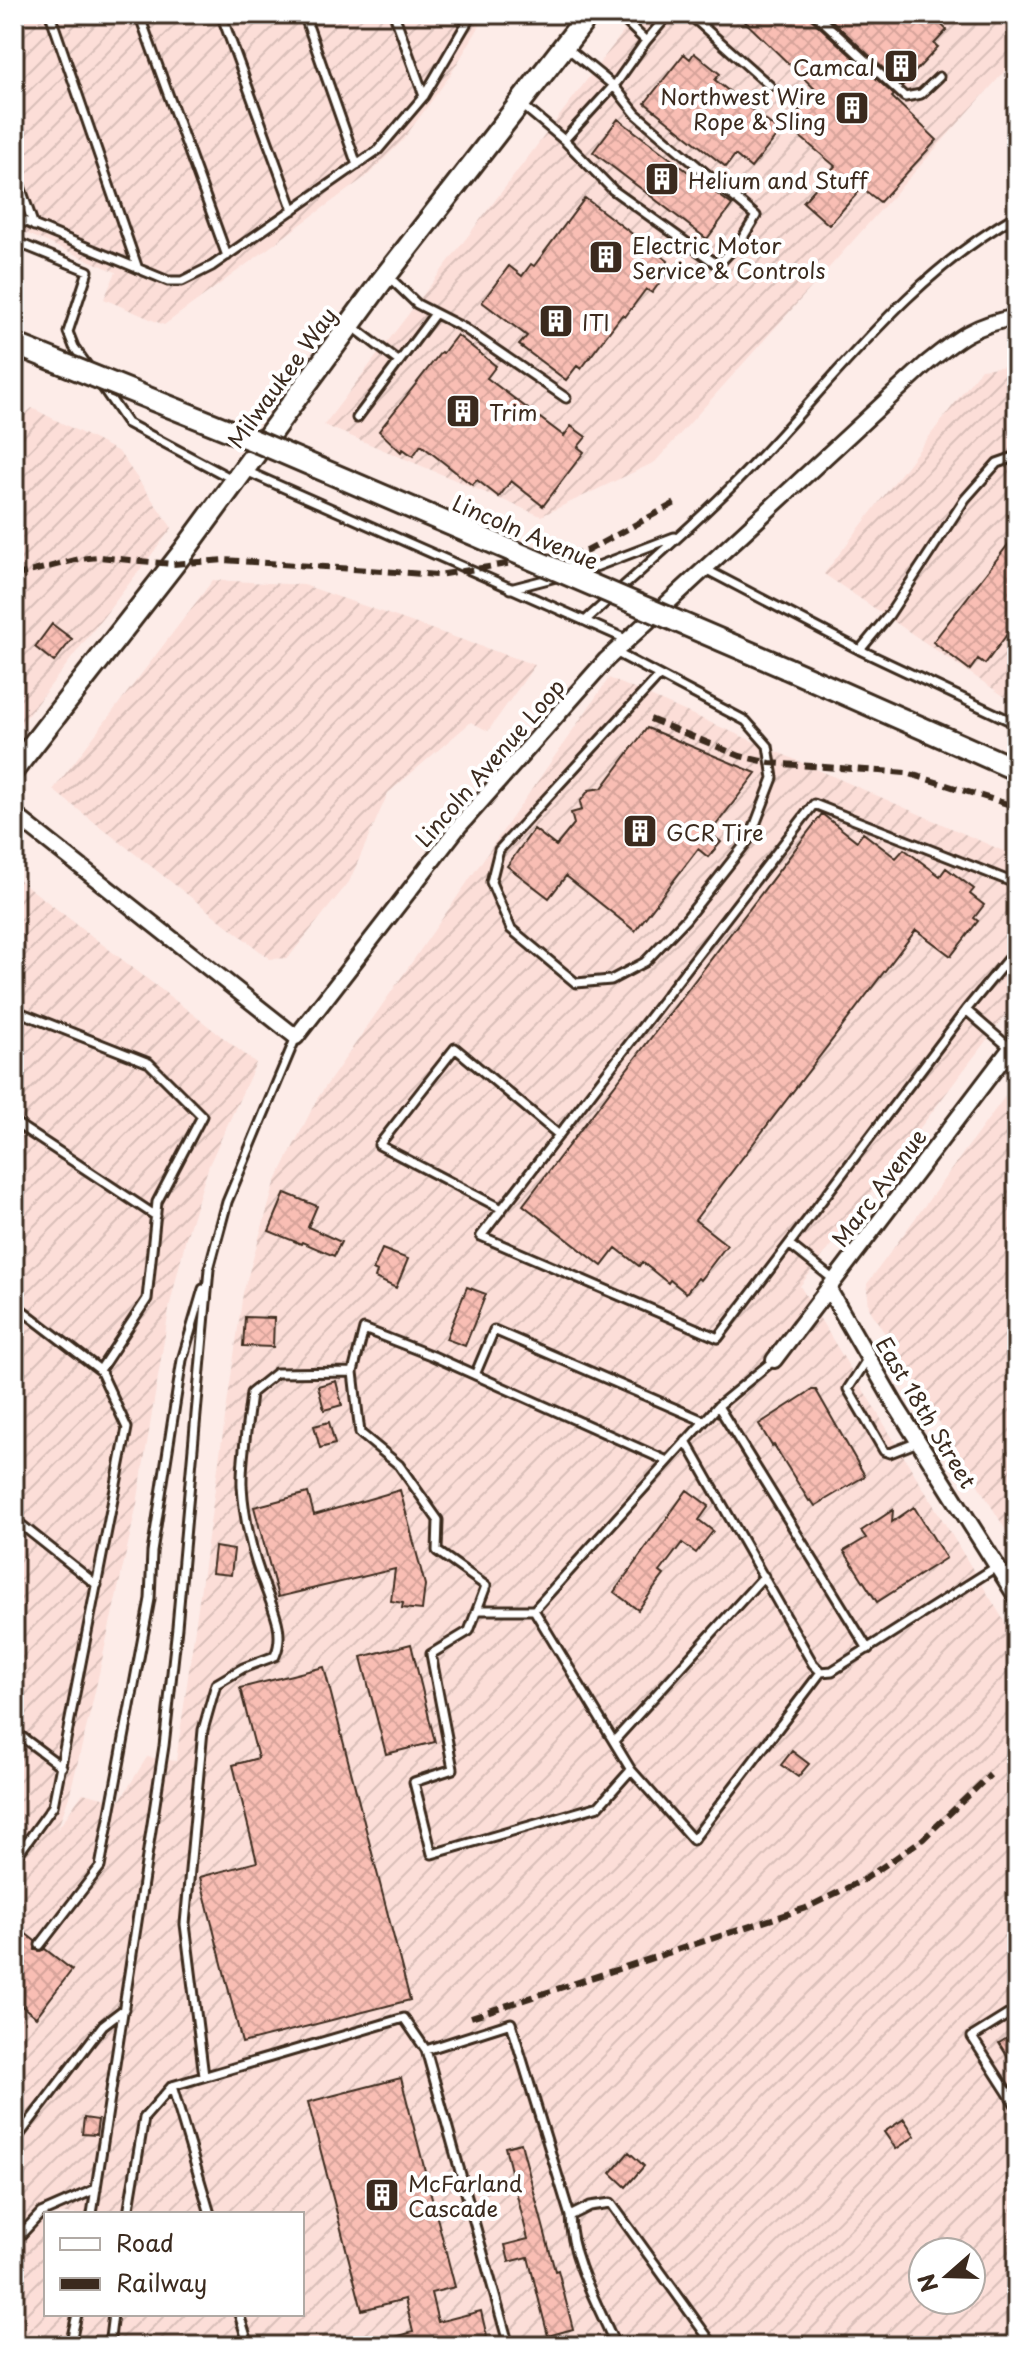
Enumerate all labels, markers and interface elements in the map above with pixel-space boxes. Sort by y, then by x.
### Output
building icon: Camcal [882,47,920,85]
place label: Camcal [793,50,875,83]
place label: Northwest Wire Rope & Sling [660,79,826,137]
building icon: Northwest Wire Rope & Sling [833,89,871,127]
building icon: Helium and Stuff [643,160,681,198]
place label: Helium and Stuff [688,163,870,196]
place label: Electric Motor Service & Controls [632,228,826,286]
building icon: Electric Motor Service & Controls [587,238,625,276]
street label: Milwaukee Way [218,300,344,454]
building icon: ITI [537,302,575,340]
place label: ITI [582,305,610,338]
building icon: Trim [444,392,482,430]
place label: Trim [489,395,537,428]
street label: Lincoln Avenue [448,485,604,577]
street label: Lincoln Avenue Loop [406,670,572,854]
building icon: GCR Tire [621,812,659,850]
place label: GCR Tire [666,815,764,848]
street label: Marc Avenue [823,1121,933,1253]
street label: East 18th Street [869,1330,985,1494]
place label: McFarland Cascade [408,2166,523,2224]
building icon: McFarland Cascade [363,2176,401,2214]
legend [44,2212,304,2316]
text: Road [116,2224,174,2260]
north arrow [907,2236,987,2316]
text: Railway [116,2264,207,2300]
text: N [908,2270,945,2297]

